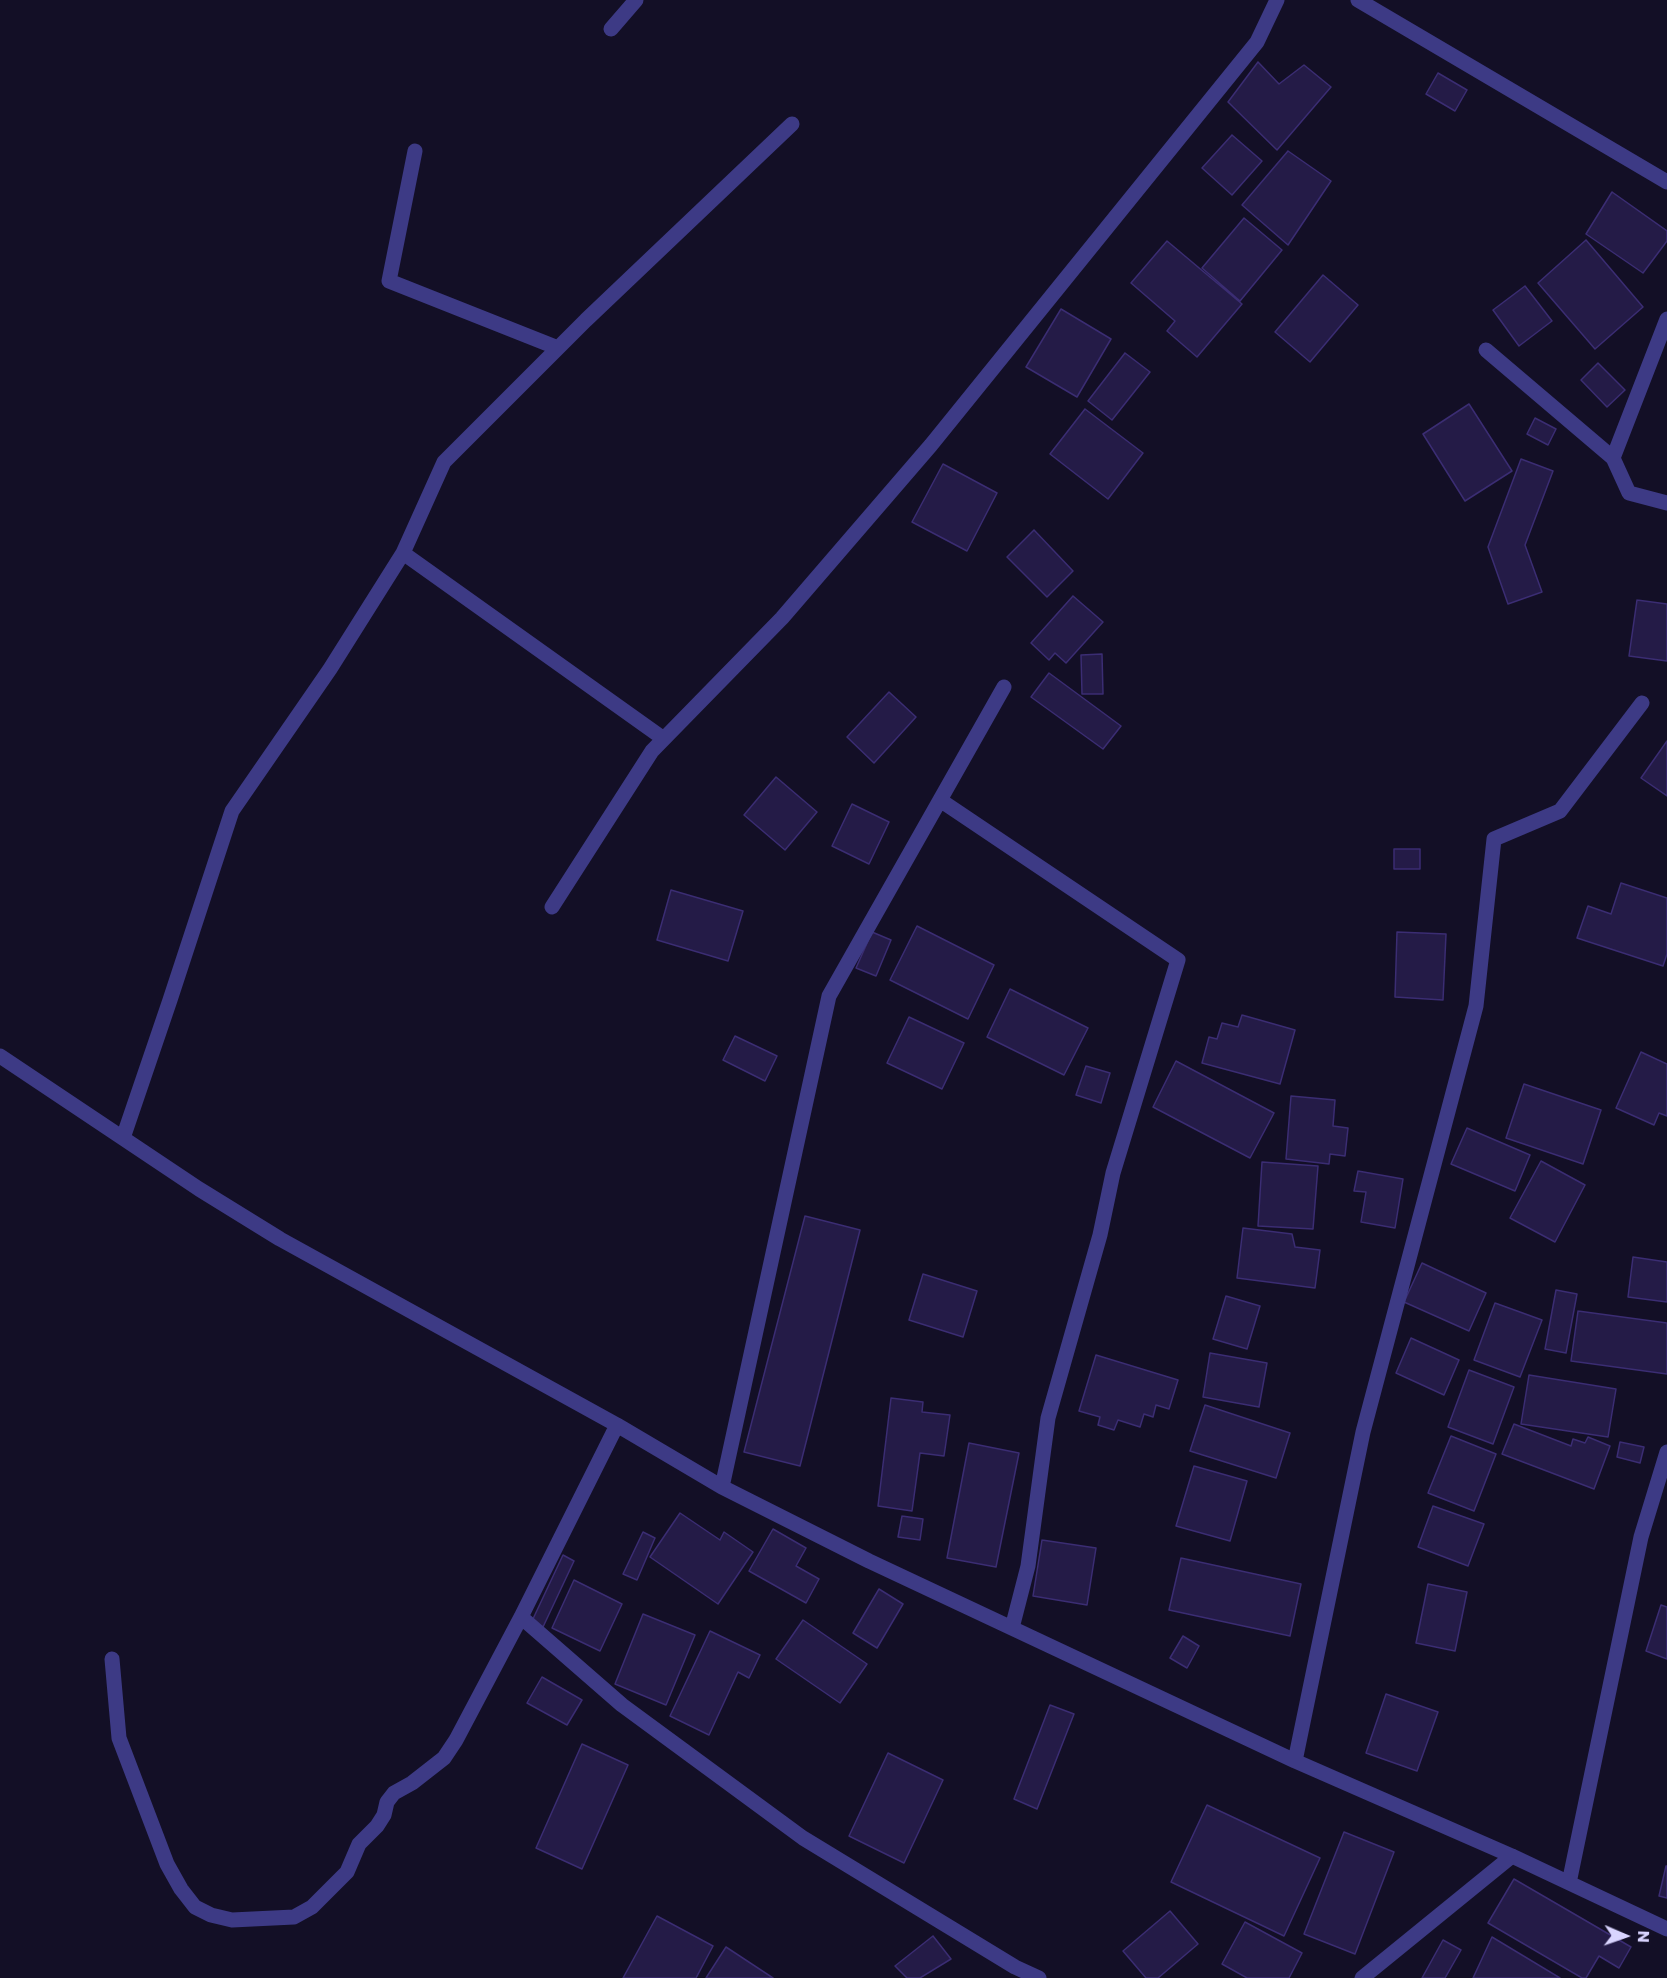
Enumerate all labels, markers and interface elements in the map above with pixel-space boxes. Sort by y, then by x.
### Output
north arrow [1595,1906,1655,1966]
text: N [1632,1930,1655,1943]

